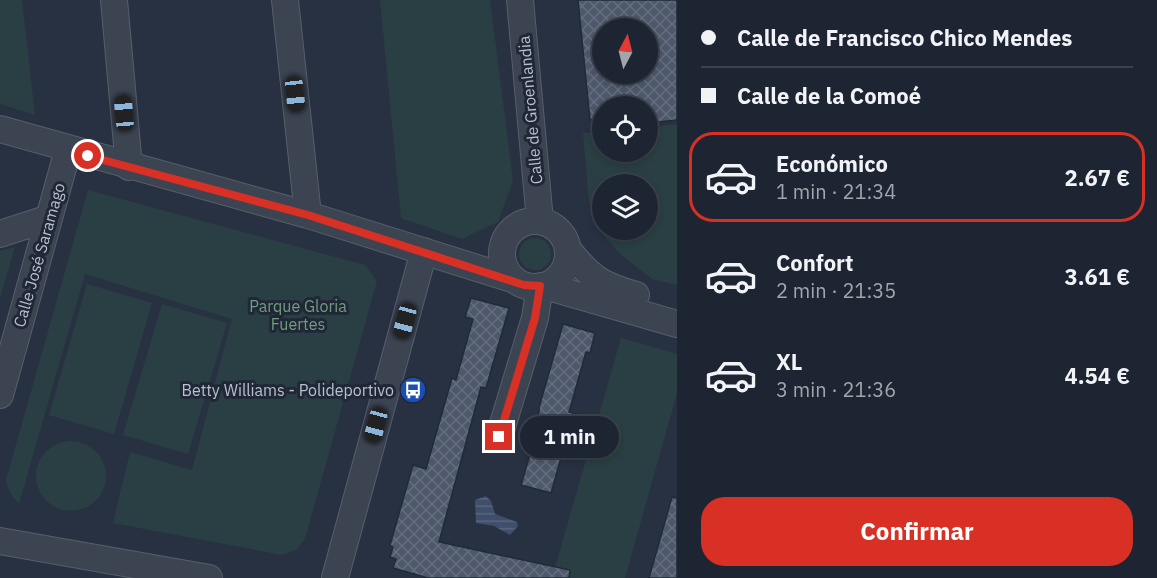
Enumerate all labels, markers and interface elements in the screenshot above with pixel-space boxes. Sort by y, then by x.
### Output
north arrow [592,18,658,84]
map controls [592,18,658,240]
text: Calle de Francisco Chico Mendes [737,23,1072,52]
street label: Calle de Groenlandia [514,34,546,185]
car [284,75,306,113]
text: Calle de la Comoé [737,81,921,110]
car [113,94,135,132]
button: locate [592,96,658,162]
route start [74,142,101,169]
text: Económico [776,149,888,178]
icon: car [704,150,758,204]
text: 2.67 € [1065,163,1130,192]
button: layers [592,174,658,240]
text: 1 min · 21:34 [776,178,896,205]
street label: Calle José Saramago [9,181,69,329]
text: Confort [776,248,854,277]
icon: car [704,249,758,303]
text: 3.61 € [1065,262,1130,291]
text: 2 min · 21:35 [776,277,896,304]
park label: Parque Gloria Fuertes [249,296,347,334]
car [392,301,418,341]
text: XL [776,347,802,376]
icon: car [704,348,758,402]
text: 4.54 € [1065,361,1130,390]
bus stop icon: Betty Williams - Polideportivo [398,375,428,405]
text: 3 min · 21:36 [776,376,896,403]
place label: Betty Williams - Polideportivo [182,380,394,400]
car [363,405,389,445]
callout: 1 min [520,416,619,458]
route end [485,423,512,450]
text: 1 min [543,423,596,450]
button: Confirmar [701,497,1133,566]

